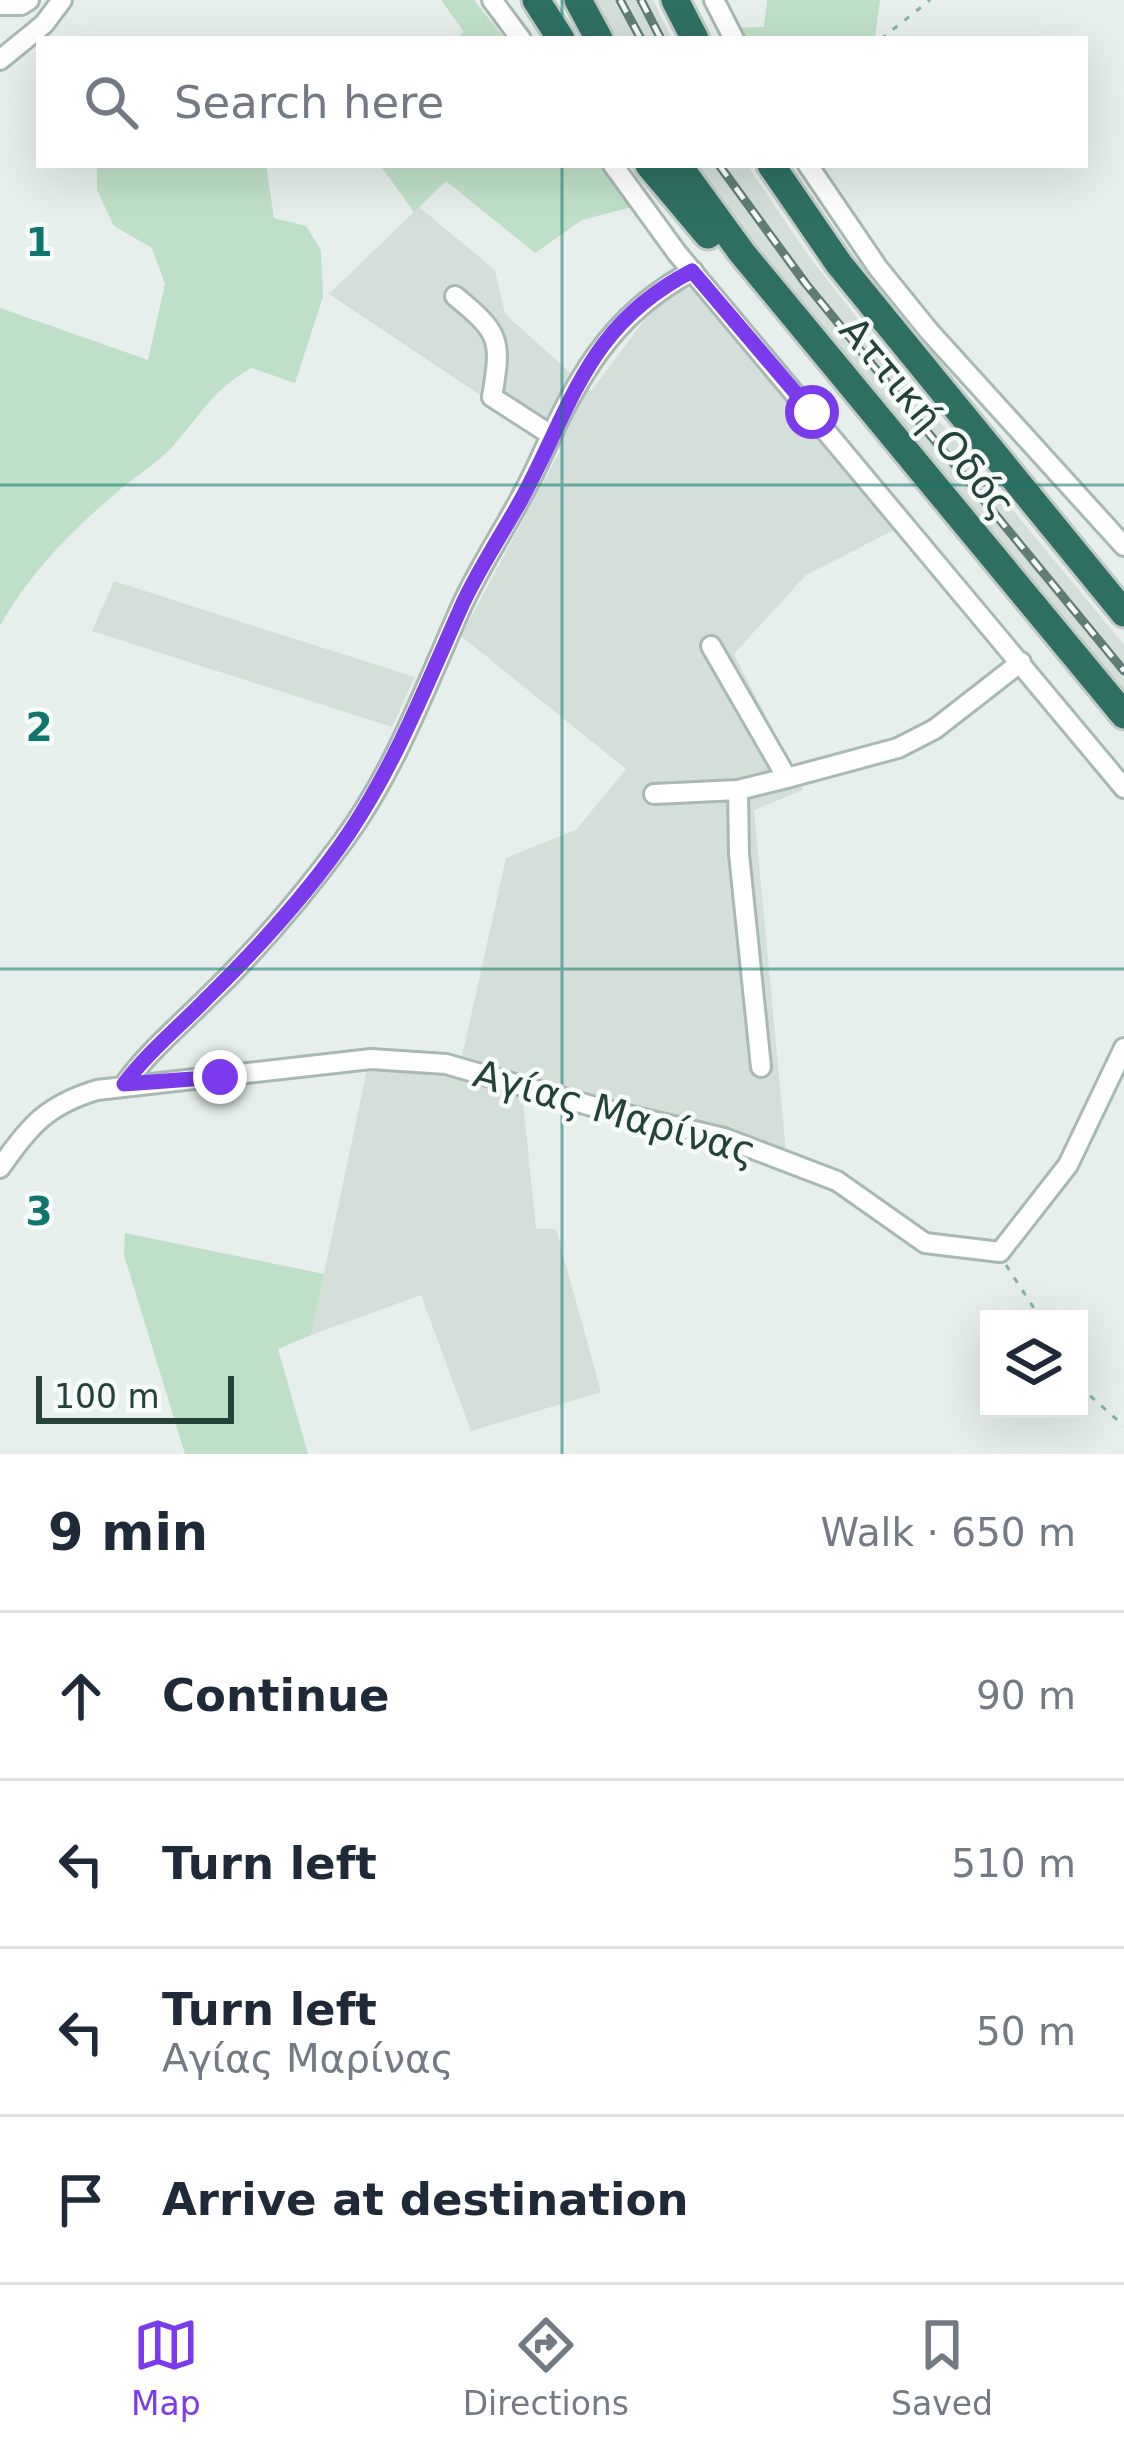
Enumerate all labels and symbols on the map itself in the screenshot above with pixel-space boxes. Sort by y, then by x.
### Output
text: 1 [25,220,53,265]
street label: Αττική Οδός [831,308,1025,527]
route start [785,385,839,439]
text: 2 [25,705,53,750]
route end [193,1050,247,1104]
street label: Αγίας Μαρίνας [468,1051,761,1174]
text: 3 [25,1189,53,1234]
scale bar [36,1370,234,1423]

